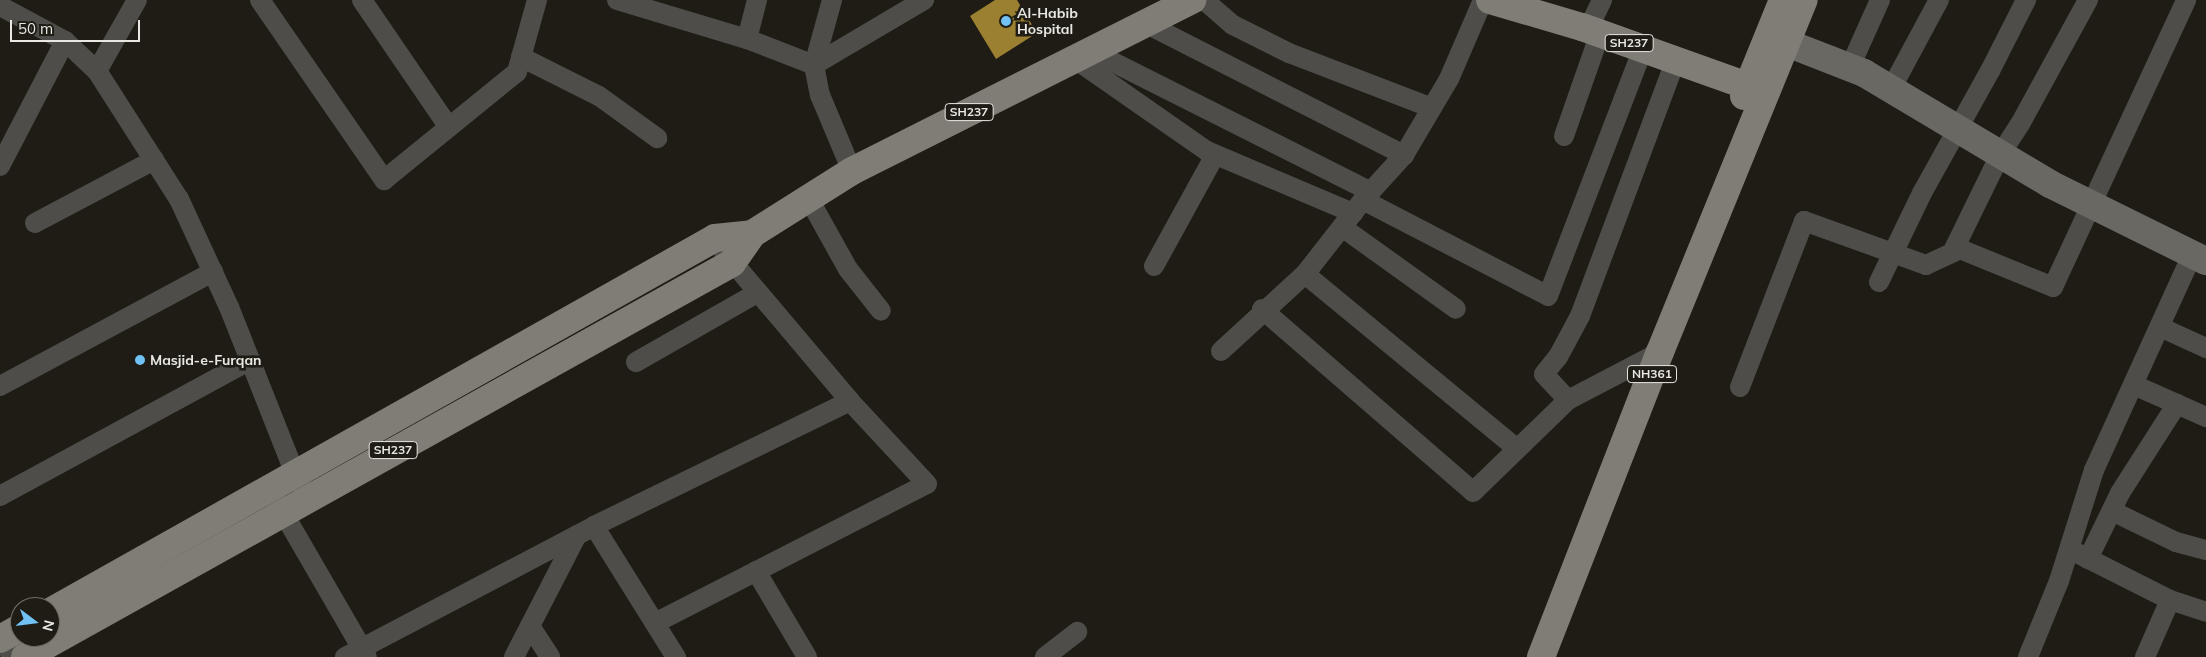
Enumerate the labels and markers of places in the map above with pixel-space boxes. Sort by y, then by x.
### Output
place label: Al-Habib Hospital [1017,5,1078,38]
marker: Al-Habib Hospital [999,14,1013,28]
place label: Masjid-e-Furqan [150,352,262,368]
marker: Masjid-e-Furqan [134,354,146,366]

